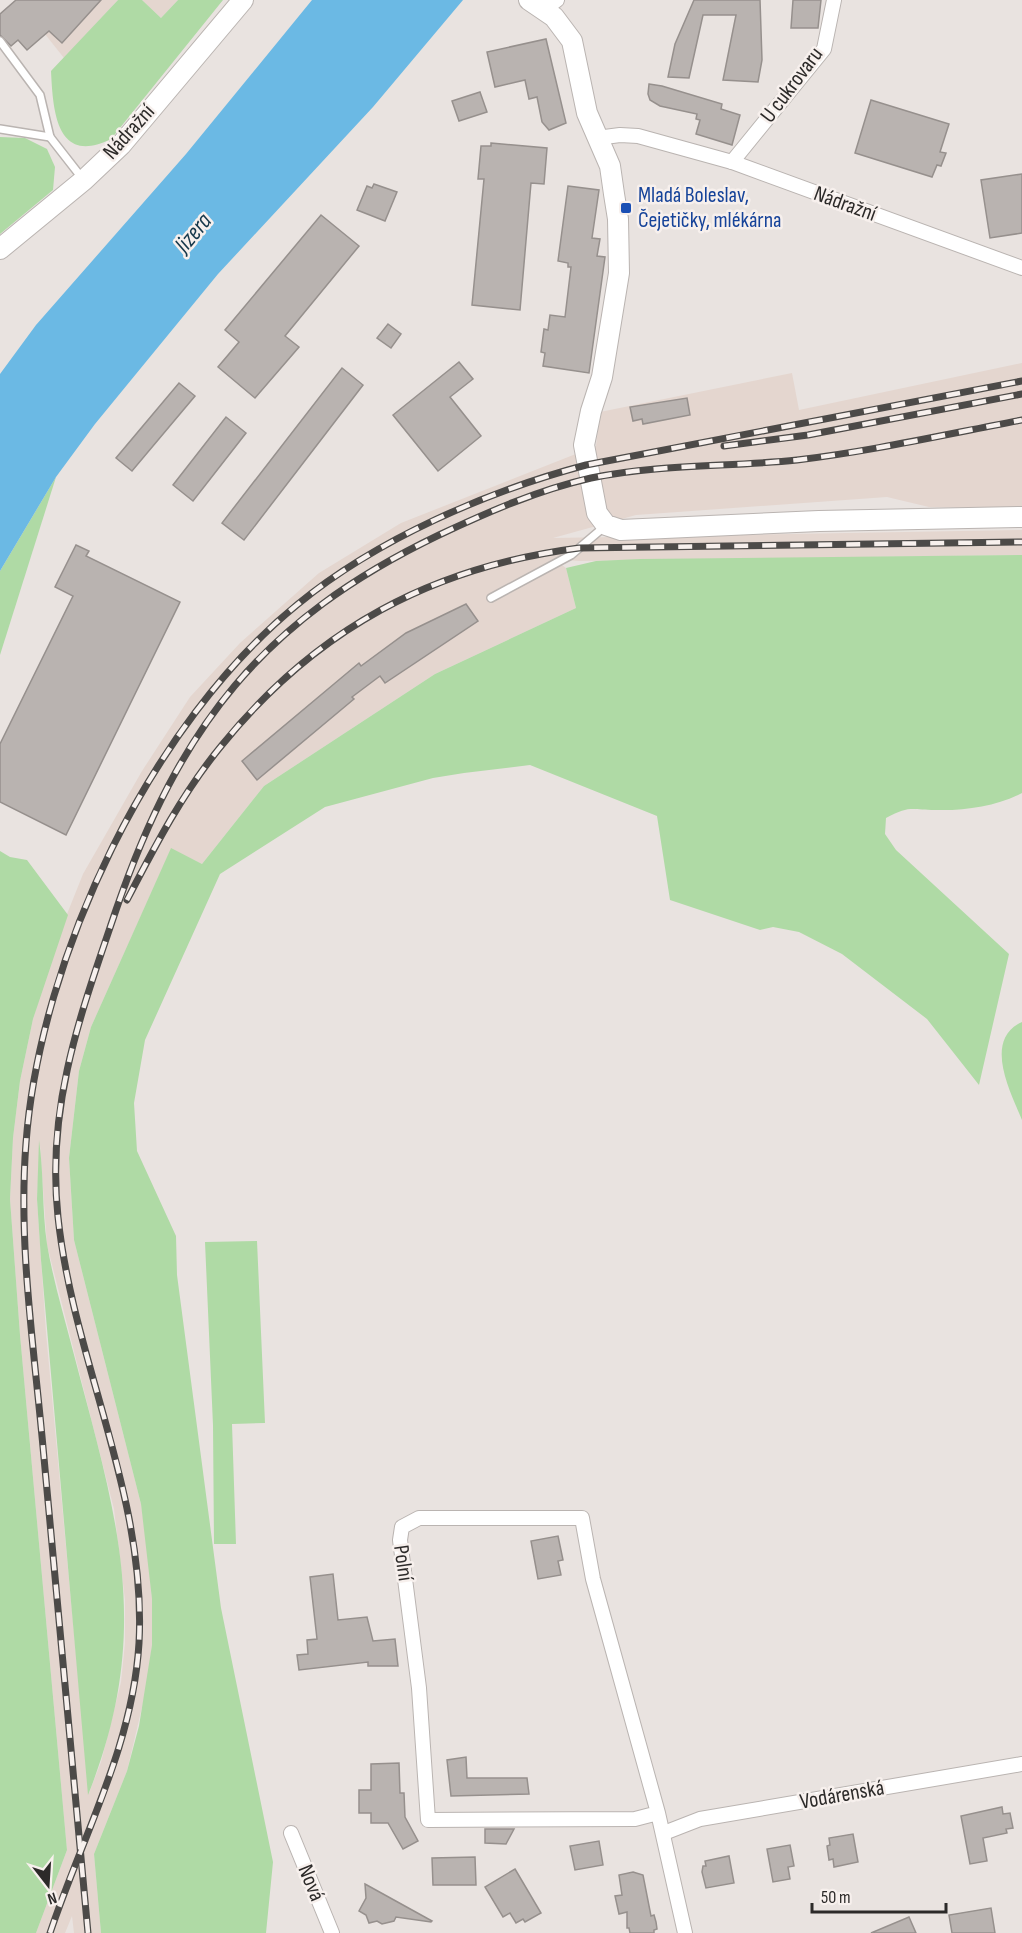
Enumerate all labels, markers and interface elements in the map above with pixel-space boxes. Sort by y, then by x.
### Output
street label: U cukrovaru [755,42,829,128]
street label: Nádražní [97,98,161,165]
street label: Nádražní [810,180,881,228]
place label: Mladá Boleslav, Čejetičky, mlékárna [638,182,782,234]
marker: Mladá Boleslav, Čejetičky, mlékárna [619,201,633,215]
water label: Jizera [167,207,218,260]
street label: Polní [387,1543,419,1584]
street label: Vodárenská [798,1774,886,1816]
north arrow [18,1855,78,1915]
street label: Nová [292,1861,330,1905]
scale bar [812,1876,946,1914]
text: 50 m [821,1887,851,1908]
text: N [45,1888,59,1908]

